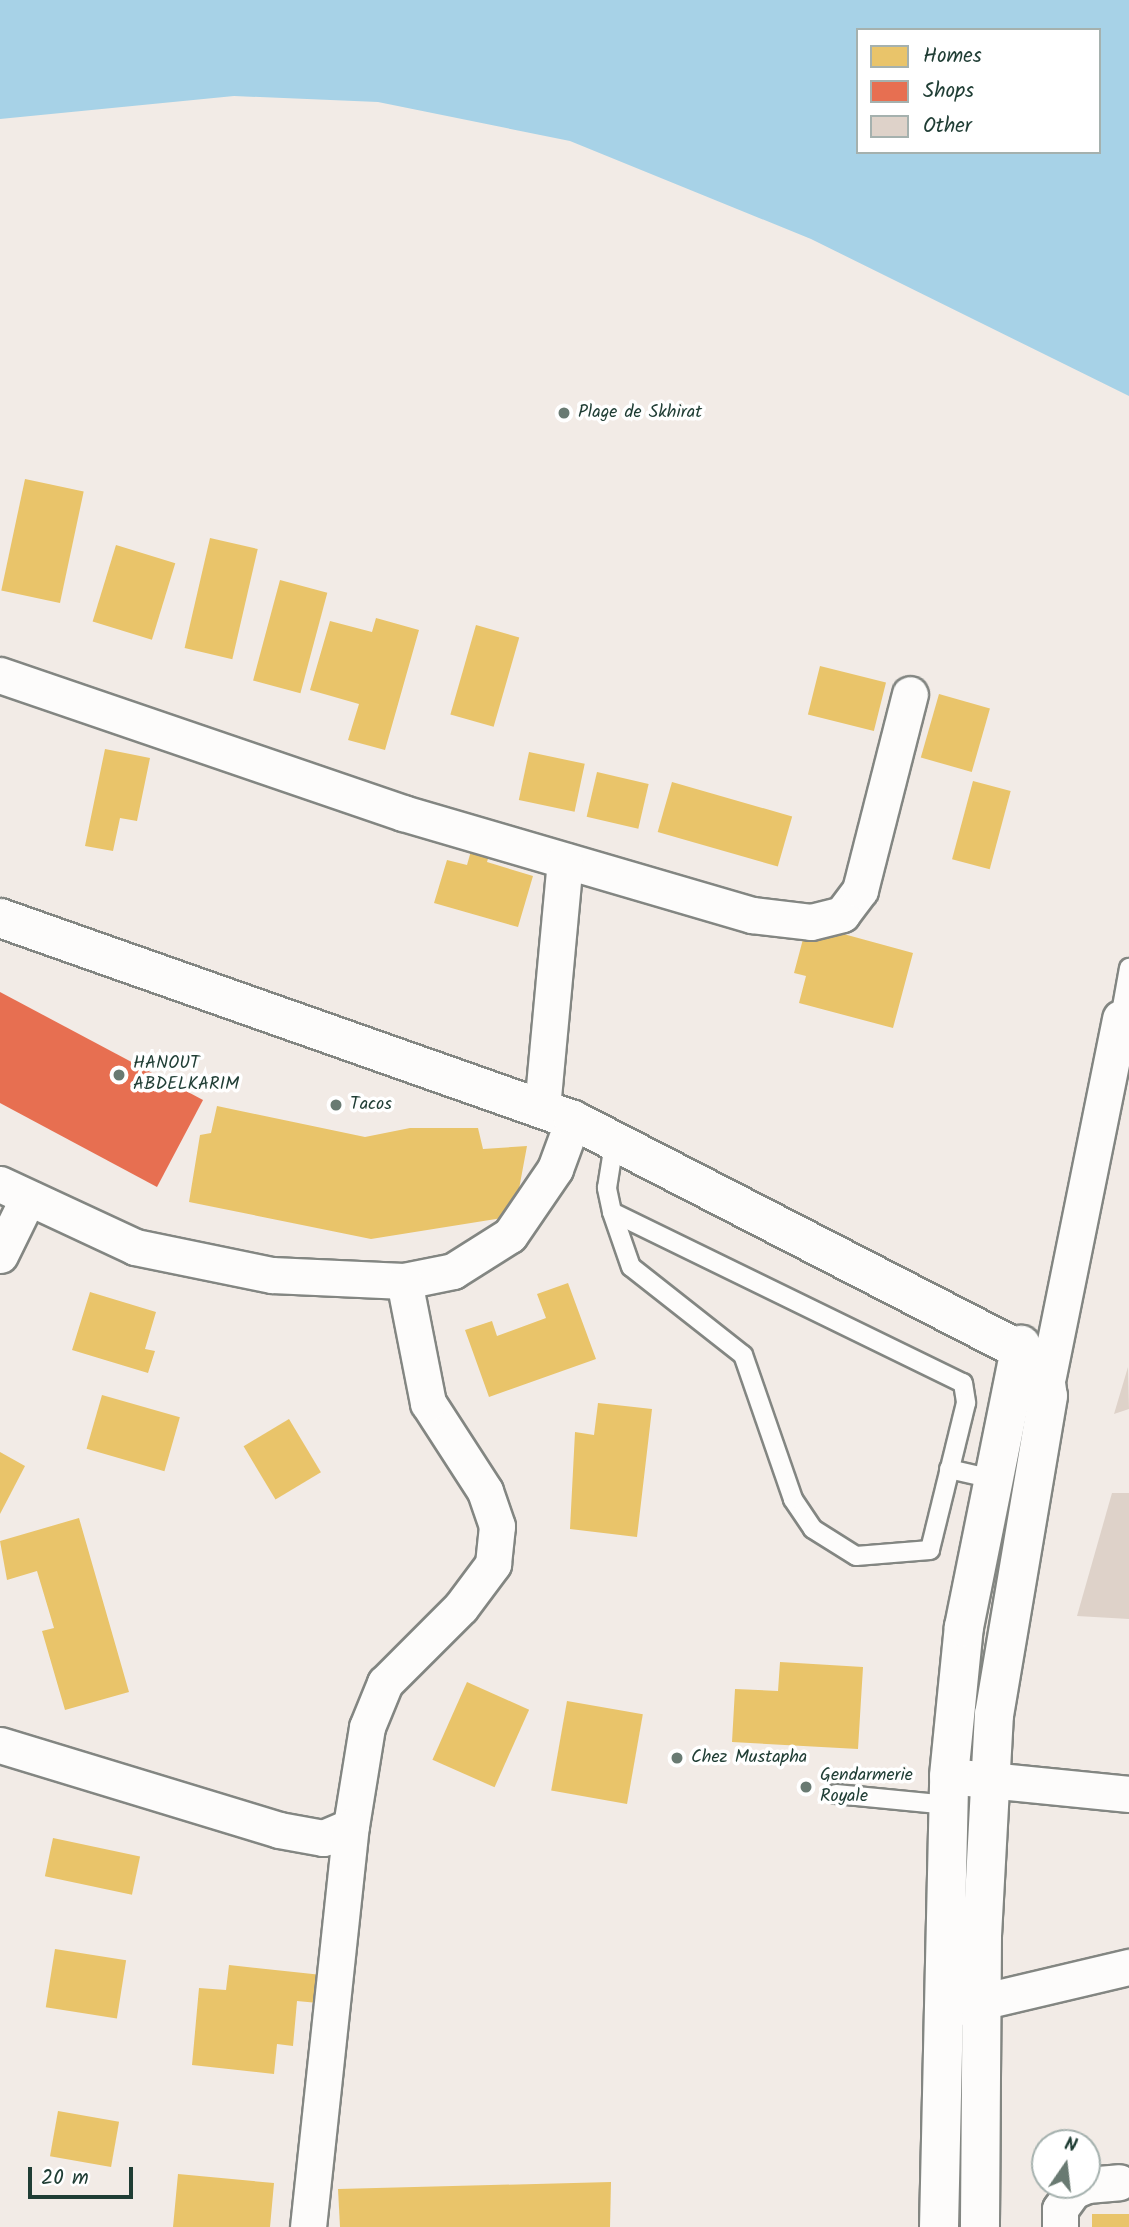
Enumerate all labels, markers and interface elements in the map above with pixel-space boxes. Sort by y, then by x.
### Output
legend [856,28,1101,154]
text: Homes [923,40,982,73]
text: Shops [923,75,974,108]
text: Other [923,110,972,143]
place label: Plage de Skhirat [578,402,702,424]
marker: Plage de Skhirat [556,405,572,421]
place label: HANOUT ABDELKARIM [133,1054,239,1096]
marker: HANOUT ABDELKARIM [111,1067,127,1083]
place label: Tacos [350,1094,392,1116]
marker: Tacos [328,1097,344,1113]
place label: Chez Mustapha [691,1747,807,1769]
marker: Chez Mustapha [669,1750,685,1766]
place label: Gendarmerie Royale [820,1766,913,1809]
marker: Gendarmerie Royale [798,1779,814,1795]
north arrow [1031,2129,1101,2199]
text: N [1061,2130,1080,2162]
scale bar [32,2154,136,2198]
text: 20 m [41,2162,89,2195]

